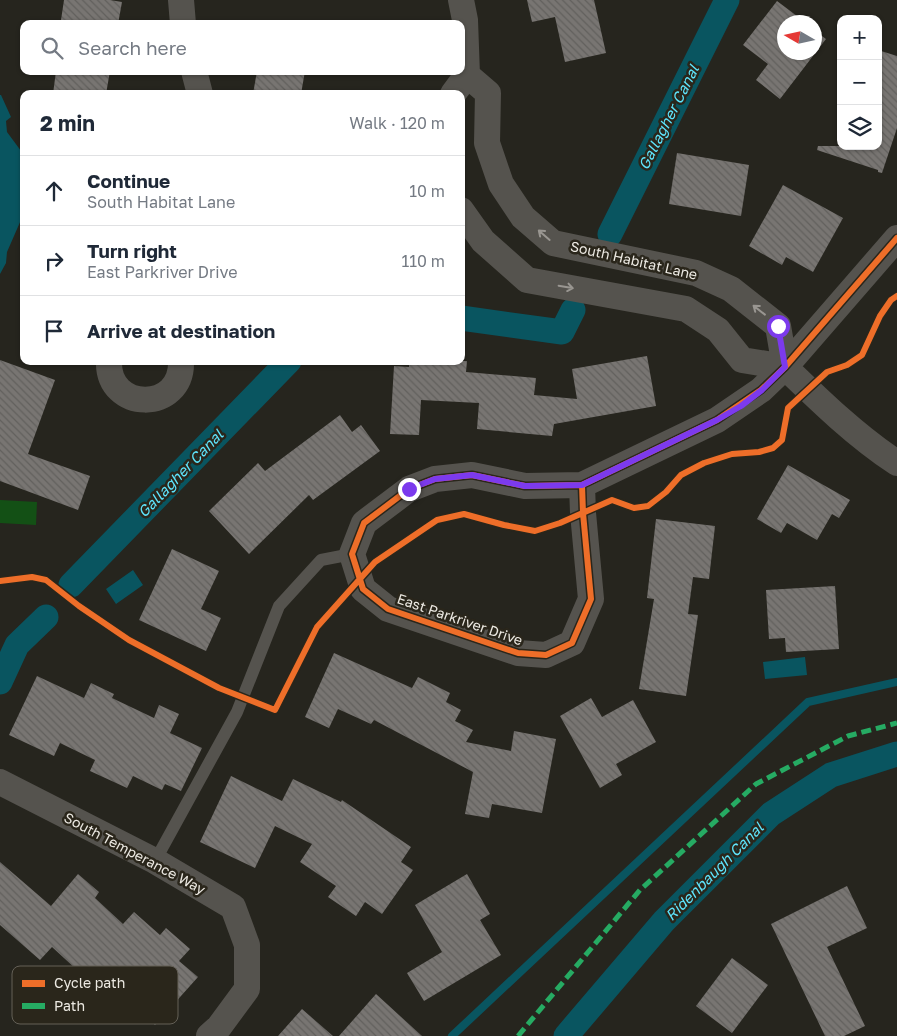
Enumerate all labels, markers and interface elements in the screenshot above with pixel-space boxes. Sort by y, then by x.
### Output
north arrow [777,15,822,60]
map controls [837,15,882,150]
button: + [837,15,882,60]
search box [20,20,465,75]
icon: search [38,34,66,62]
text: Search here [78,36,187,59]
button: − [837,60,882,105]
water label: Gallagher Canal [634,61,704,173]
button: layers [837,105,882,150]
text: 2 min [40,110,95,136]
text: Walk · 120 m [349,113,445,133]
text: Continue [87,169,170,192]
icon: ahead [40,177,68,205]
text: 10 m [409,181,445,201]
text: South Habitat Lane [87,192,235,212]
one-way arrow [537,229,550,240]
street label: South Habitat Lane [569,237,699,283]
text: Turn right [87,239,177,262]
icon: right [40,247,68,275]
text: 110 m [401,251,445,271]
text: East Parkriver Drive [87,262,238,282]
one-way arrow [558,283,574,293]
one-way arrow [753,305,766,316]
route start [767,315,790,338]
icon: arrive [40,317,68,345]
text: Arrive at destination [87,319,275,342]
water label: Gallagher Canal [134,425,228,521]
route end [398,478,421,501]
street label: East Parkriver Drive [395,590,525,648]
street label: South Temperance Way [61,808,209,898]
water label: Ridenbaugh Canal [661,817,768,925]
legend [12,966,178,1024]
text: Cycle path [54,974,125,991]
text: Path [54,997,85,1014]

